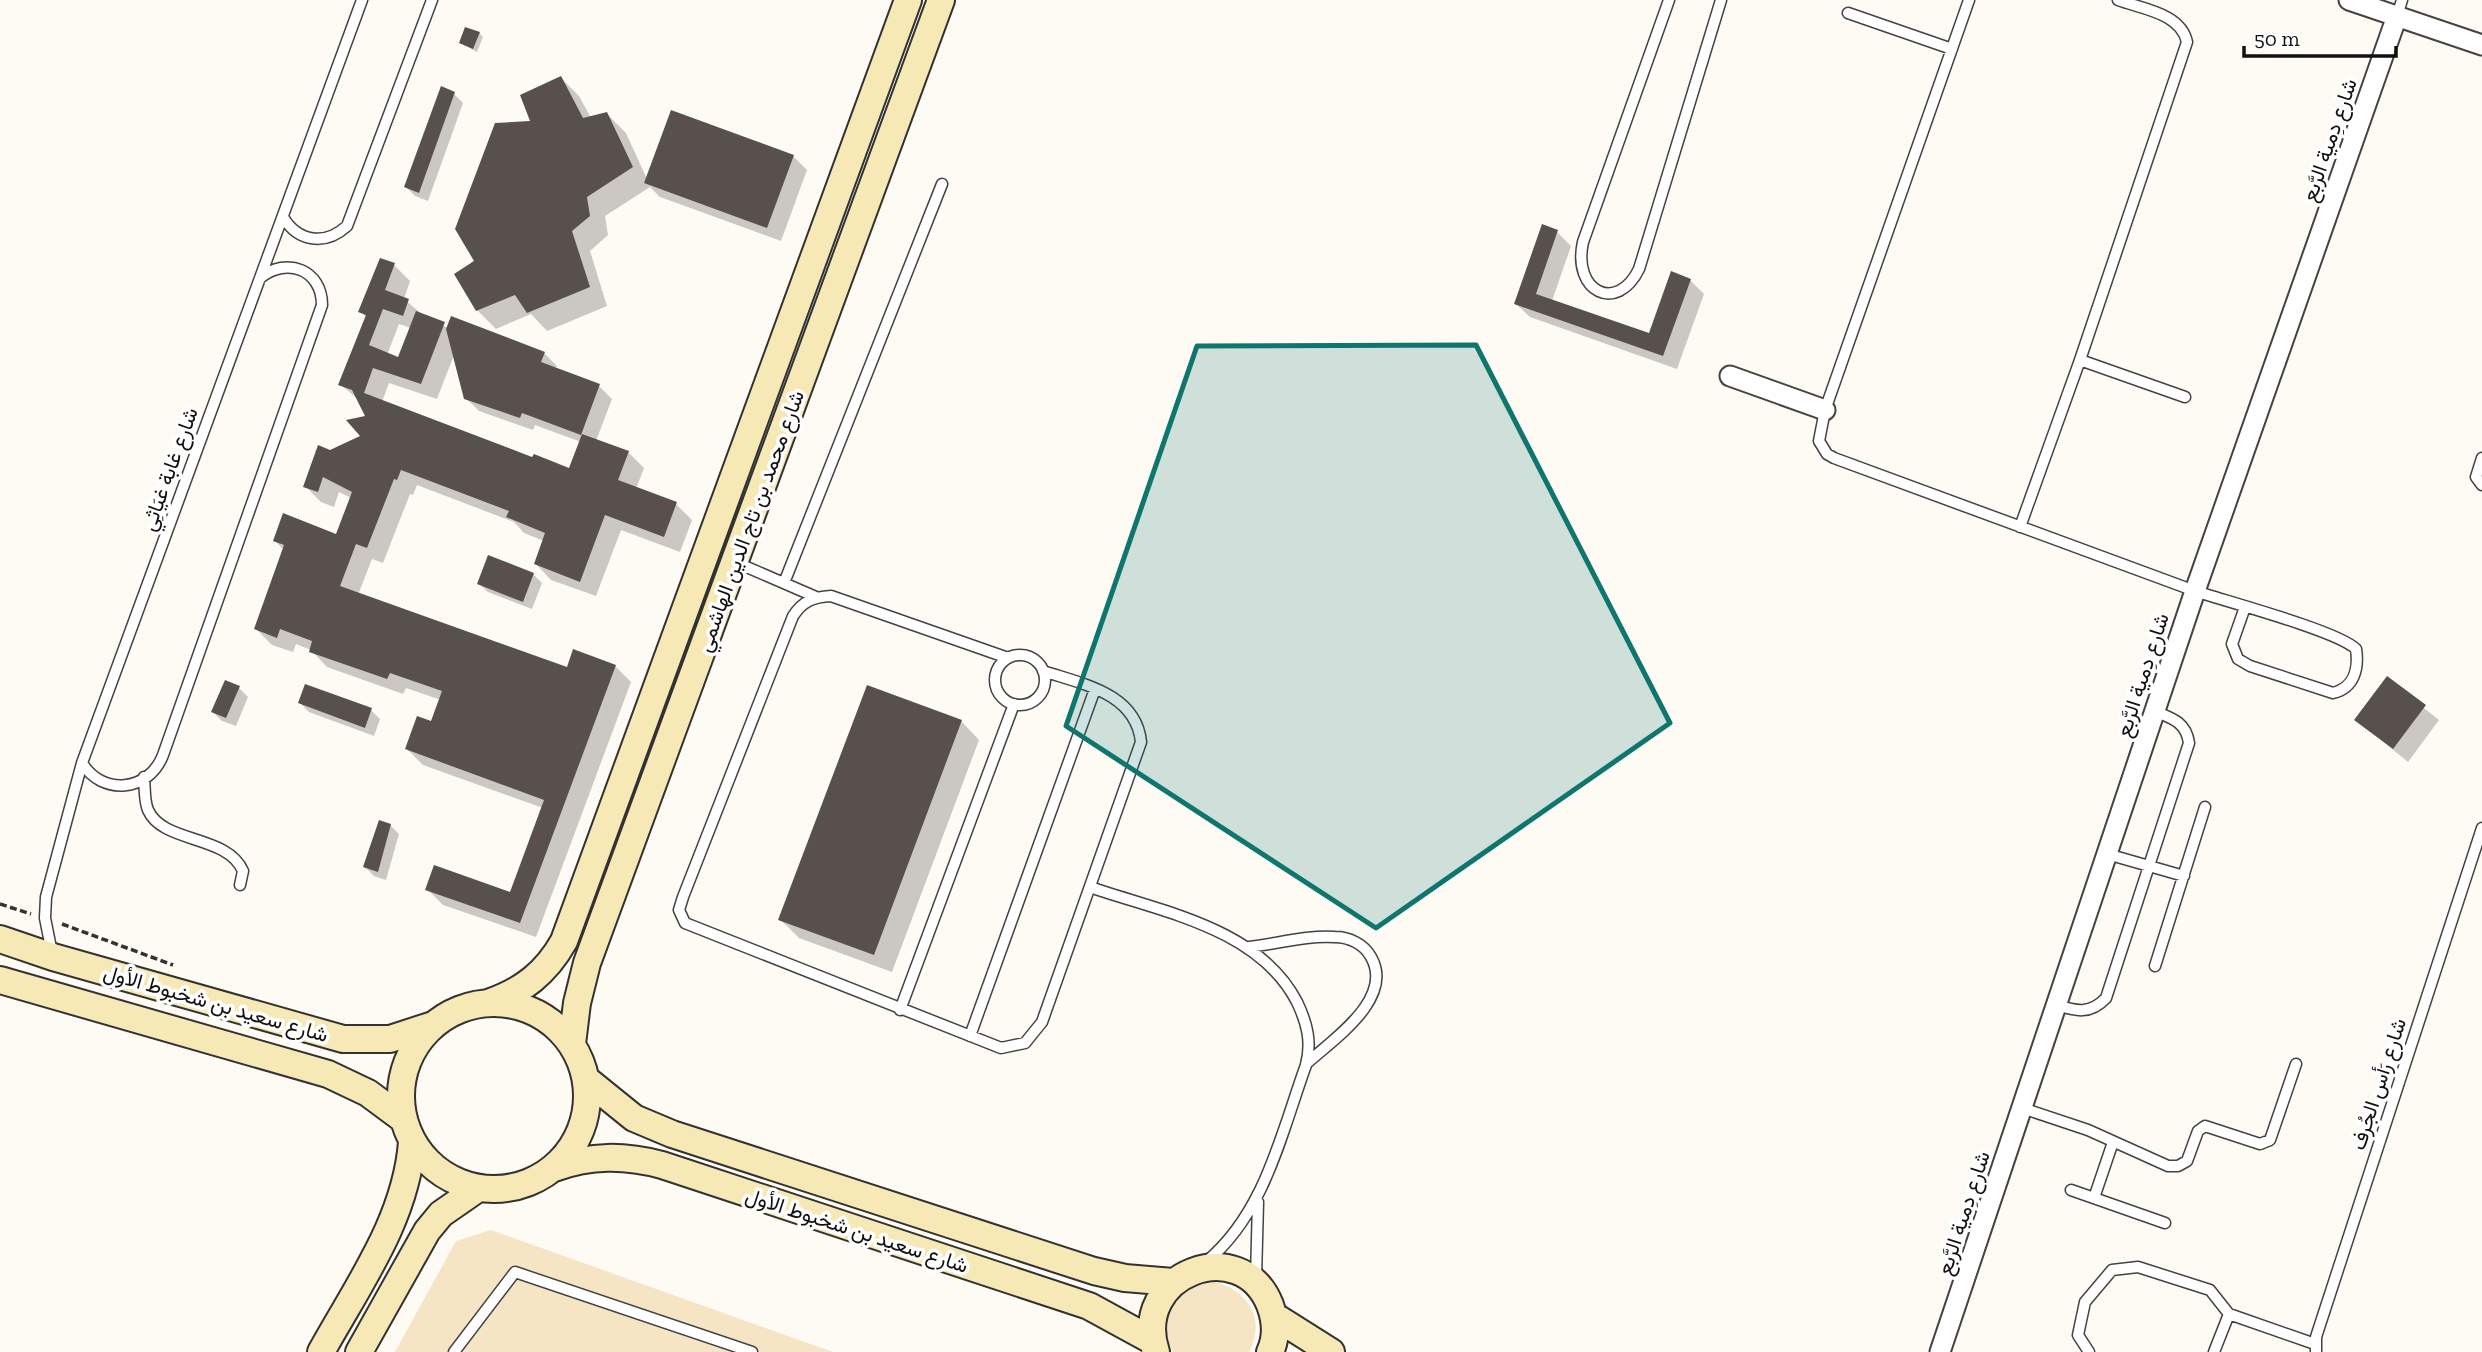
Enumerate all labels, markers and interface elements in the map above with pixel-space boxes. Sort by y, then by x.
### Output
scale bar [2244,14,2396,58]
text: 50 m [2254,26,2300,51]
street label: شارع دِمية الرَّبع [2296,75,2364,206]
street label: شارع محمد بن تاج الدين الهاشمي [691,387,814,657]
street label: شارع غابة غيَاثِي [135,404,208,536]
street label: شارع دِمية الرَّبع [2110,610,2176,741]
street label: شارع سعيد بن شخبوط الأول [100,959,331,1049]
street label: شارع رَأس الجُرف [2345,1015,2413,1154]
street label: شارع دِمية الرَّبع [1931,1148,1997,1279]
street label: شارع سعيد بن شخبوط الأول [742,1182,971,1280]

